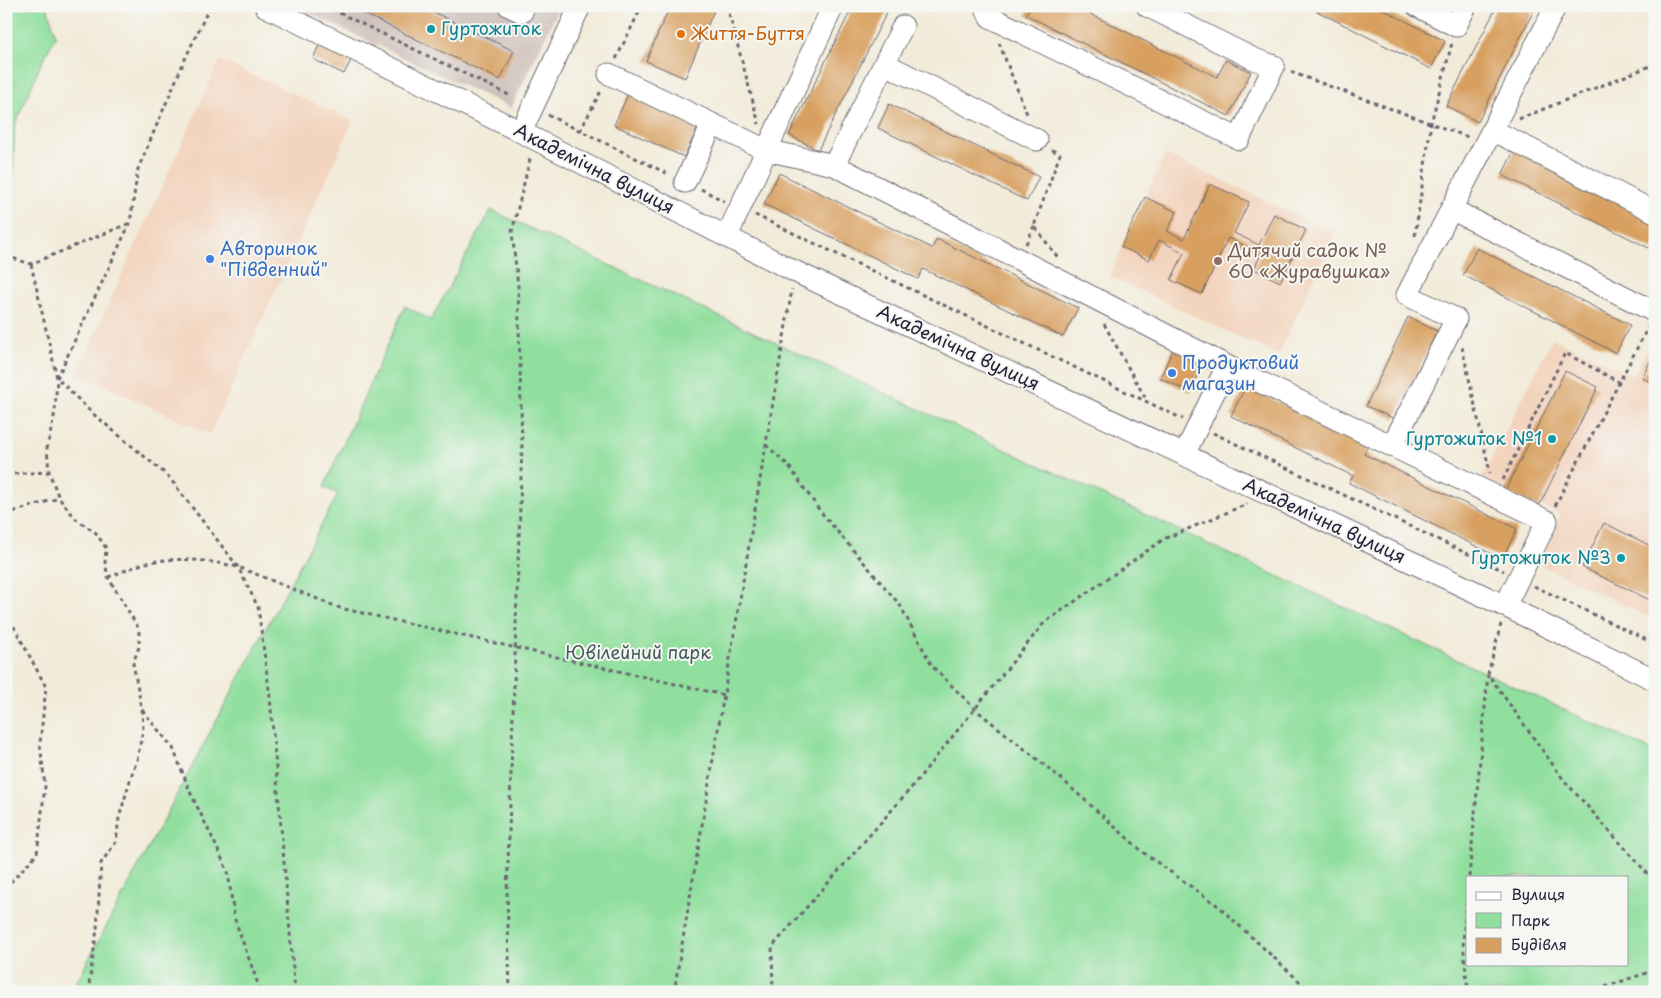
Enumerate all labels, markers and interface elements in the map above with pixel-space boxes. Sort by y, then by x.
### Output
place label: Гуртожиток [441,14,541,41]
place label: Життя-Буття [691,19,805,46]
marker: Гуртожиток [425,23,437,35]
marker: Життя-Буття [675,28,687,40]
street label: Академічна вулиця [510,116,680,220]
place label: Авторинок "Південний" [220,234,328,282]
place label: Дитячий садок № 60 «Журавушка» [1227,236,1390,284]
marker: Авторинок "Південний" [204,253,216,265]
marker: Дитячий садок № 60 «Журавушка» [1212,255,1224,267]
street label: Академічна вулиця [873,297,1044,396]
place label: Продуктовий магазин [1182,348,1299,396]
marker: Продуктовий магазин [1166,367,1178,379]
place label: Гуртожиток №1 [1406,424,1542,451]
marker: Гуртожиток №1 [1546,433,1558,445]
street label: Академічна вулиця [1239,470,1410,569]
place label: Гуртожиток №3 [1471,543,1611,570]
marker: Гуртожиток №3 [1615,552,1627,564]
park label: Ювілейний парк [565,638,711,665]
legend [1466,876,1628,966]
text: Вулиця [1511,882,1565,905]
text: Парк [1511,908,1550,931]
text: Будівля [1511,932,1567,955]

